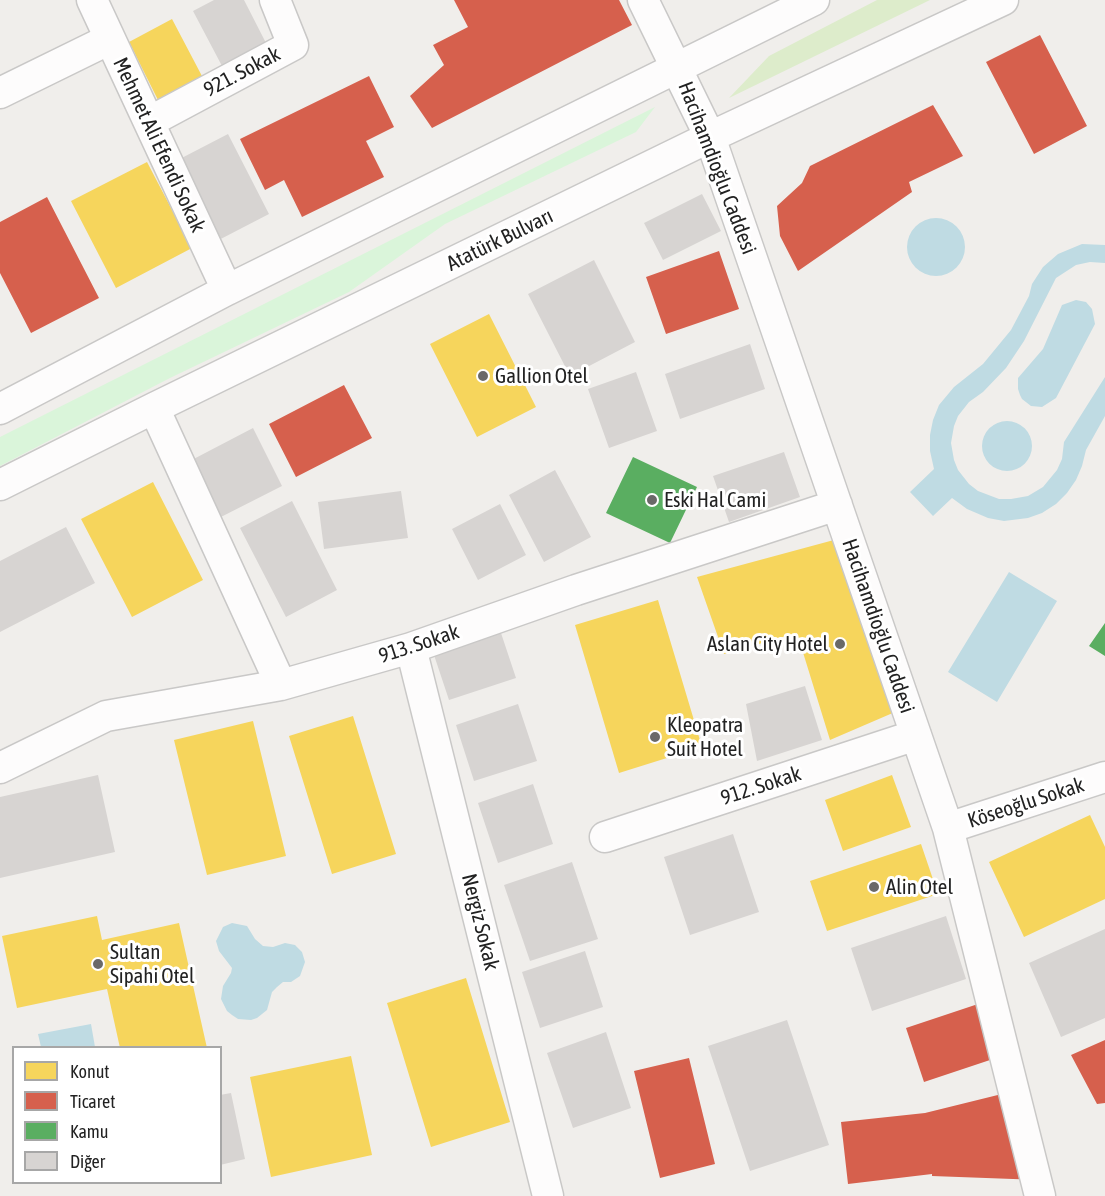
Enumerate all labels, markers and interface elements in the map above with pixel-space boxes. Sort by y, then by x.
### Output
street label: 921. Sokak [199,41,285,103]
street label: Mehmet Ali Efendi Sokak [107,54,211,236]
street label: Hacihamdioğlu Caddesi [672,78,762,258]
street label: Atatürk Bulvarı [443,203,557,277]
place label: Gallion Otel [495,363,588,389]
marker: Gallion Otel [476,369,490,383]
place label: Eski Hal Cami [664,487,766,513]
marker: Eski Hal Cami [645,493,659,507]
street label: Hacihamdioğlu Caddesi [836,535,920,717]
street label: 913. Sokak [376,619,462,669]
place label: Aslan City Hotel [707,631,828,657]
marker: Aslan City Hotel [833,637,847,651]
place label: Kleopatra Suit Hotel [667,712,743,762]
marker: Kleopatra Suit Hotel [648,730,662,744]
street label: 912. Sokak [718,761,804,811]
street label: Köseoğlu Sokak [965,772,1087,834]
street label: Nergiz Sokak [456,871,504,973]
place label: Alin Otel [886,874,953,900]
marker: Alin Otel [867,880,881,894]
place label: Sultan Sipahi Otel [110,939,194,989]
marker: Sultan Sipahi Otel [91,957,105,971]
legend [12,1046,222,1184]
text: Konut [70,1061,110,1082]
text: Ticaret [70,1091,115,1112]
text: Kamu [70,1121,108,1142]
text: Diğer [70,1151,105,1172]

